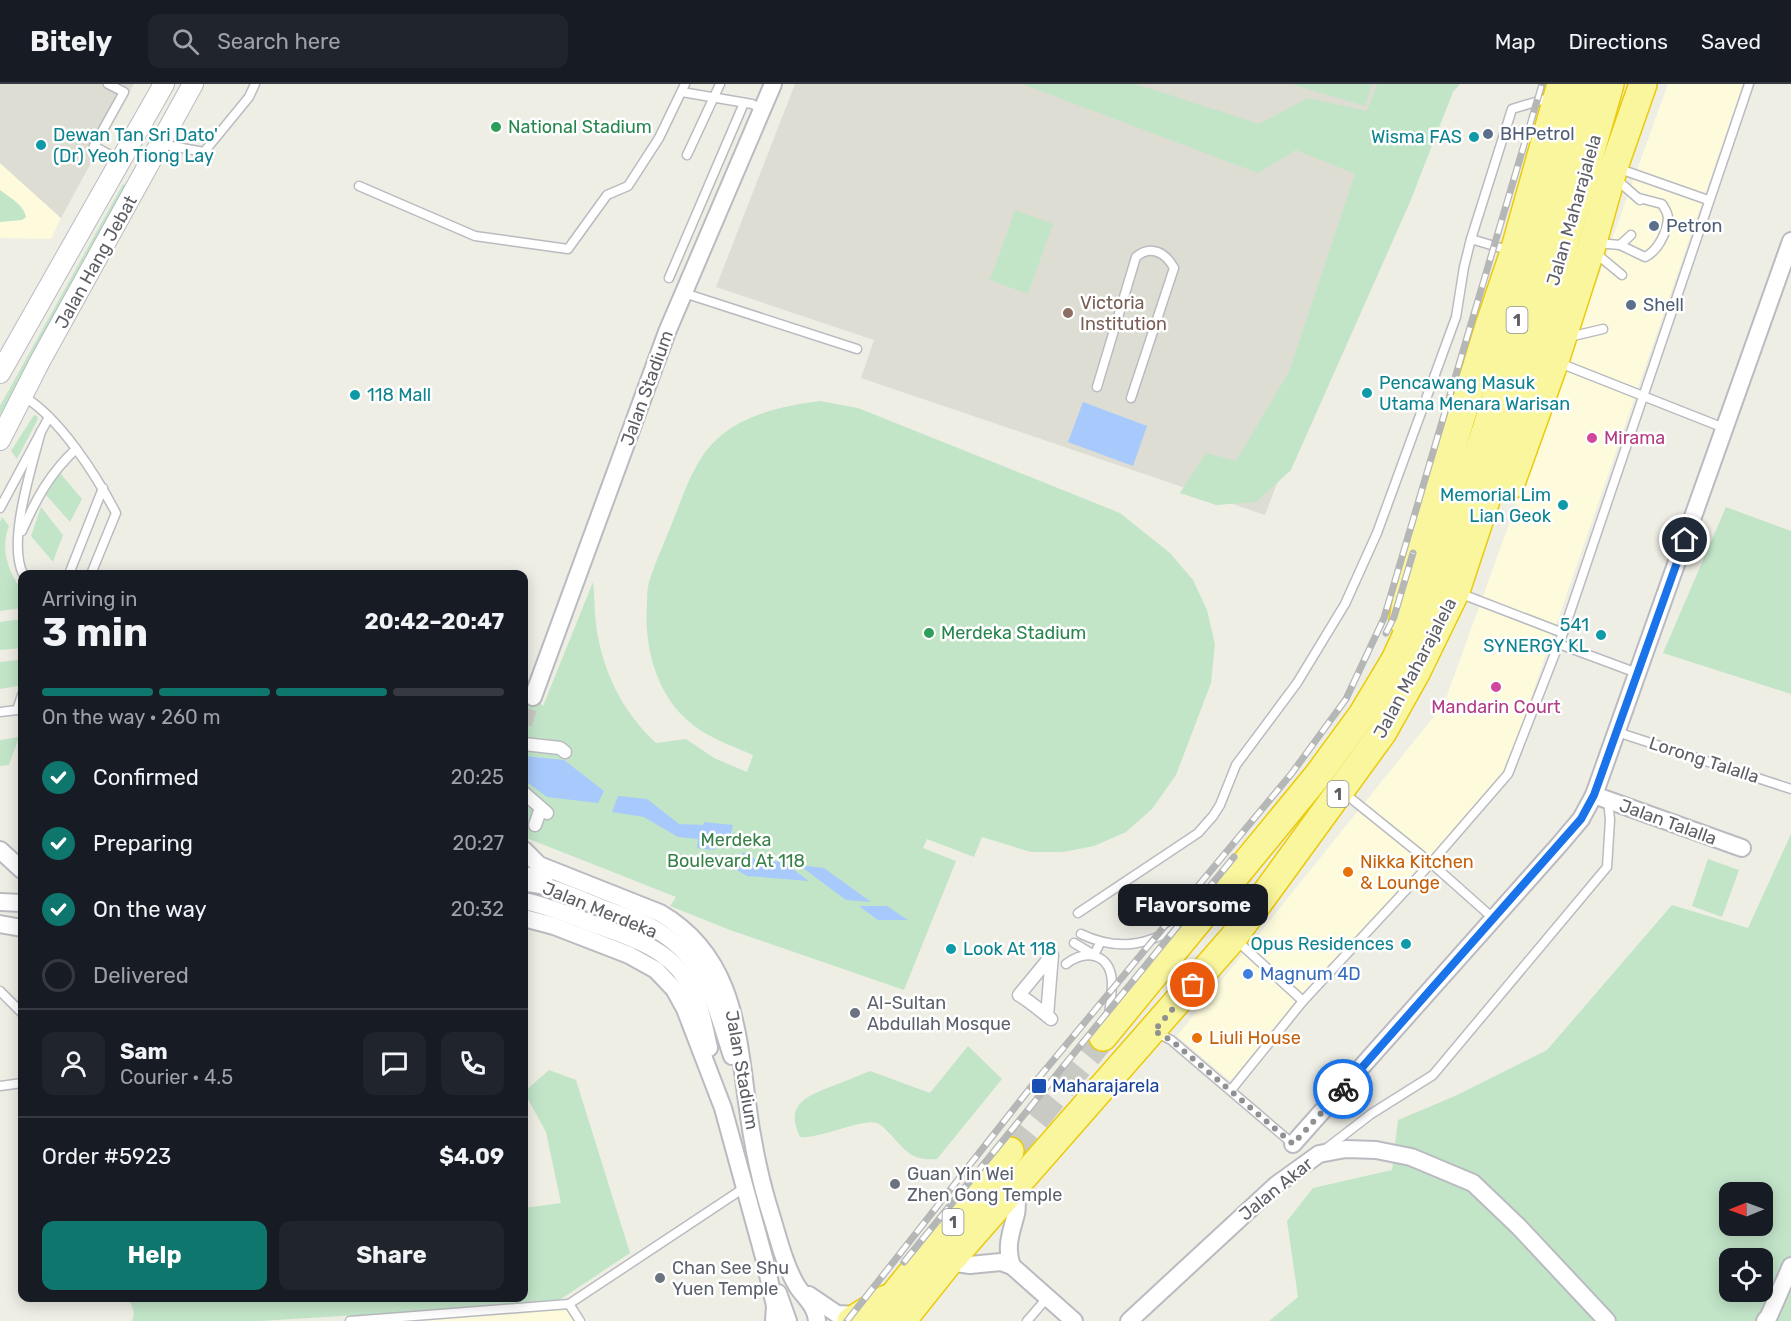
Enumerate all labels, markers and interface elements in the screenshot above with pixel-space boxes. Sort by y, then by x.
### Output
search box [148,14,568,68]
text: Bitely [30,25,112,58]
icon: search [169,25,202,58]
text: Search here [217,28,341,55]
text: Map [1495,29,1536,54]
text: Directions [1569,29,1668,54]
text: Saved [1701,29,1761,54]
place label: National Stadium [508,116,652,138]
marker: National Stadium [489,120,503,134]
place label: BHPetrol [1500,123,1575,145]
place label: Dewan Tan Sri Dato' (Dr) Yeoh Tiong Lay [53,124,218,167]
place label: Wisma FAS [1371,126,1462,148]
marker: BHPetrol [1481,127,1495,141]
marker: Wisma FAS [1467,130,1481,144]
street label: Jalan Maharajalela [1542,132,1606,288]
marker: Dewan Tan Sri Dato' (Dr) Yeoh Tiong Lay [34,138,48,152]
street label: Jalan Hang Jebat [50,192,142,332]
place label: Petron [1666,215,1722,237]
marker: Petron [1647,219,1661,233]
place label: Victoria Institution [1080,292,1167,335]
place label: Shell [1643,294,1684,316]
marker: Shell [1624,298,1638,312]
marker: Victoria Institution [1061,306,1075,320]
road number: 1 [1506,307,1528,333]
street label: Jalan Stadium [616,327,678,449]
place label: Pencawang Masuk Utama Menara Warisan [1379,372,1570,415]
place label: 118 Mall [367,384,431,406]
marker: Pencawang Masuk Utama Menara Warisan [1360,386,1374,400]
marker: 118 Mall [348,388,362,402]
place label: Mirama [1604,427,1665,449]
marker: Mirama [1585,431,1599,445]
place label: Memorial Lim Lian Geok [1440,484,1552,527]
marker: Memorial Lim Lian Geok [1556,498,1570,512]
pin [1659,514,1710,565]
icon: home [1668,523,1701,556]
text: Arriving in [42,587,137,611]
street label: Jalan Maharajalela [1369,594,1461,742]
text: 20:42–20:47 [365,608,504,635]
text: 3 min [42,610,148,656]
place label: 541 SYNERGY KL [1483,614,1589,657]
place label: Merdeka Stadium [941,622,1086,644]
marker: Merdeka Stadium [922,626,936,640]
marker: 541 SYNERGY KL [1594,628,1608,642]
marker: Mandarin Court [1489,680,1503,694]
place label: Mandarin Court [1431,696,1561,718]
text: On the way · 260 m [42,705,220,729]
street label: Lorong Talalla [1646,732,1762,788]
icon: check [42,761,75,794]
text: Confirmed [93,764,199,791]
text: 20:25 [451,765,504,789]
road number: 1 [1328,781,1348,807]
street label: Jalan Talalla [1616,794,1720,850]
icon: check [42,827,75,860]
park label: Merdeka Boulevard At 118 [667,829,805,872]
text: Preparing [93,830,193,857]
text: 20:27 [452,831,504,855]
place label: Nikka Kitchen & Lounge [1360,851,1474,894]
marker: Nikka Kitchen & Lounge [1341,865,1355,879]
street label: Jalan Merdeka [539,877,661,943]
callout: Flavorsome [1118,883,1268,925]
icon: check [42,893,75,926]
text: Flavorsome [1135,893,1251,917]
text: On the way [93,896,207,923]
text: 20:32 [451,897,504,921]
place label: Opus Residences [1250,933,1394,955]
marker: Opus Residences [1399,937,1413,951]
place label: Look At 118 [963,938,1057,960]
marker: Look At 118 [944,942,958,956]
pin [1167,959,1218,1010]
text: Delivered [93,962,189,989]
place label: Magnum 4D [1260,963,1361,985]
marker: Magnum 4D [1241,967,1255,981]
icon: bag [1176,968,1209,1001]
place label: Al-Sultan Abdullah Mosque [867,992,1011,1035]
marker: Al-Sultan Abdullah Mosque [848,1006,862,1020]
street label: Jalan Stadium [721,1009,763,1131]
place label: Liuli House [1209,1027,1301,1049]
marker: Liuli House [1190,1031,1204,1045]
button: person [42,1032,105,1095]
button: chat [363,1032,426,1095]
button: phone [441,1032,504,1095]
text: Sam [120,1038,168,1065]
courier [1313,1059,1373,1119]
text: Courier · 4.5 [120,1065,233,1089]
icon: bike [1327,1073,1360,1106]
place label: Maharajarela [1052,1075,1160,1097]
marker: Maharajarela [1030,1077,1048,1095]
text: Order #5923 [42,1143,171,1170]
text: $4.09 [439,1143,504,1170]
street label: Jalan Akar [1235,1153,1317,1225]
place label: Guan Yin Wei Zhen Gong Temple [907,1163,1062,1206]
marker: Guan Yin Wei Zhen Gong Temple [888,1177,902,1191]
north arrow [1719,1182,1773,1236]
map controls [1719,1182,1773,1302]
road number: 1 [942,1209,964,1235]
button: Help [42,1221,267,1290]
button: Share [279,1221,504,1290]
button: locate [1719,1248,1773,1302]
place label: Chan See Shu Yuen Temple [672,1257,789,1300]
marker: Chan See Shu Yuen Temple [653,1271,667,1285]

